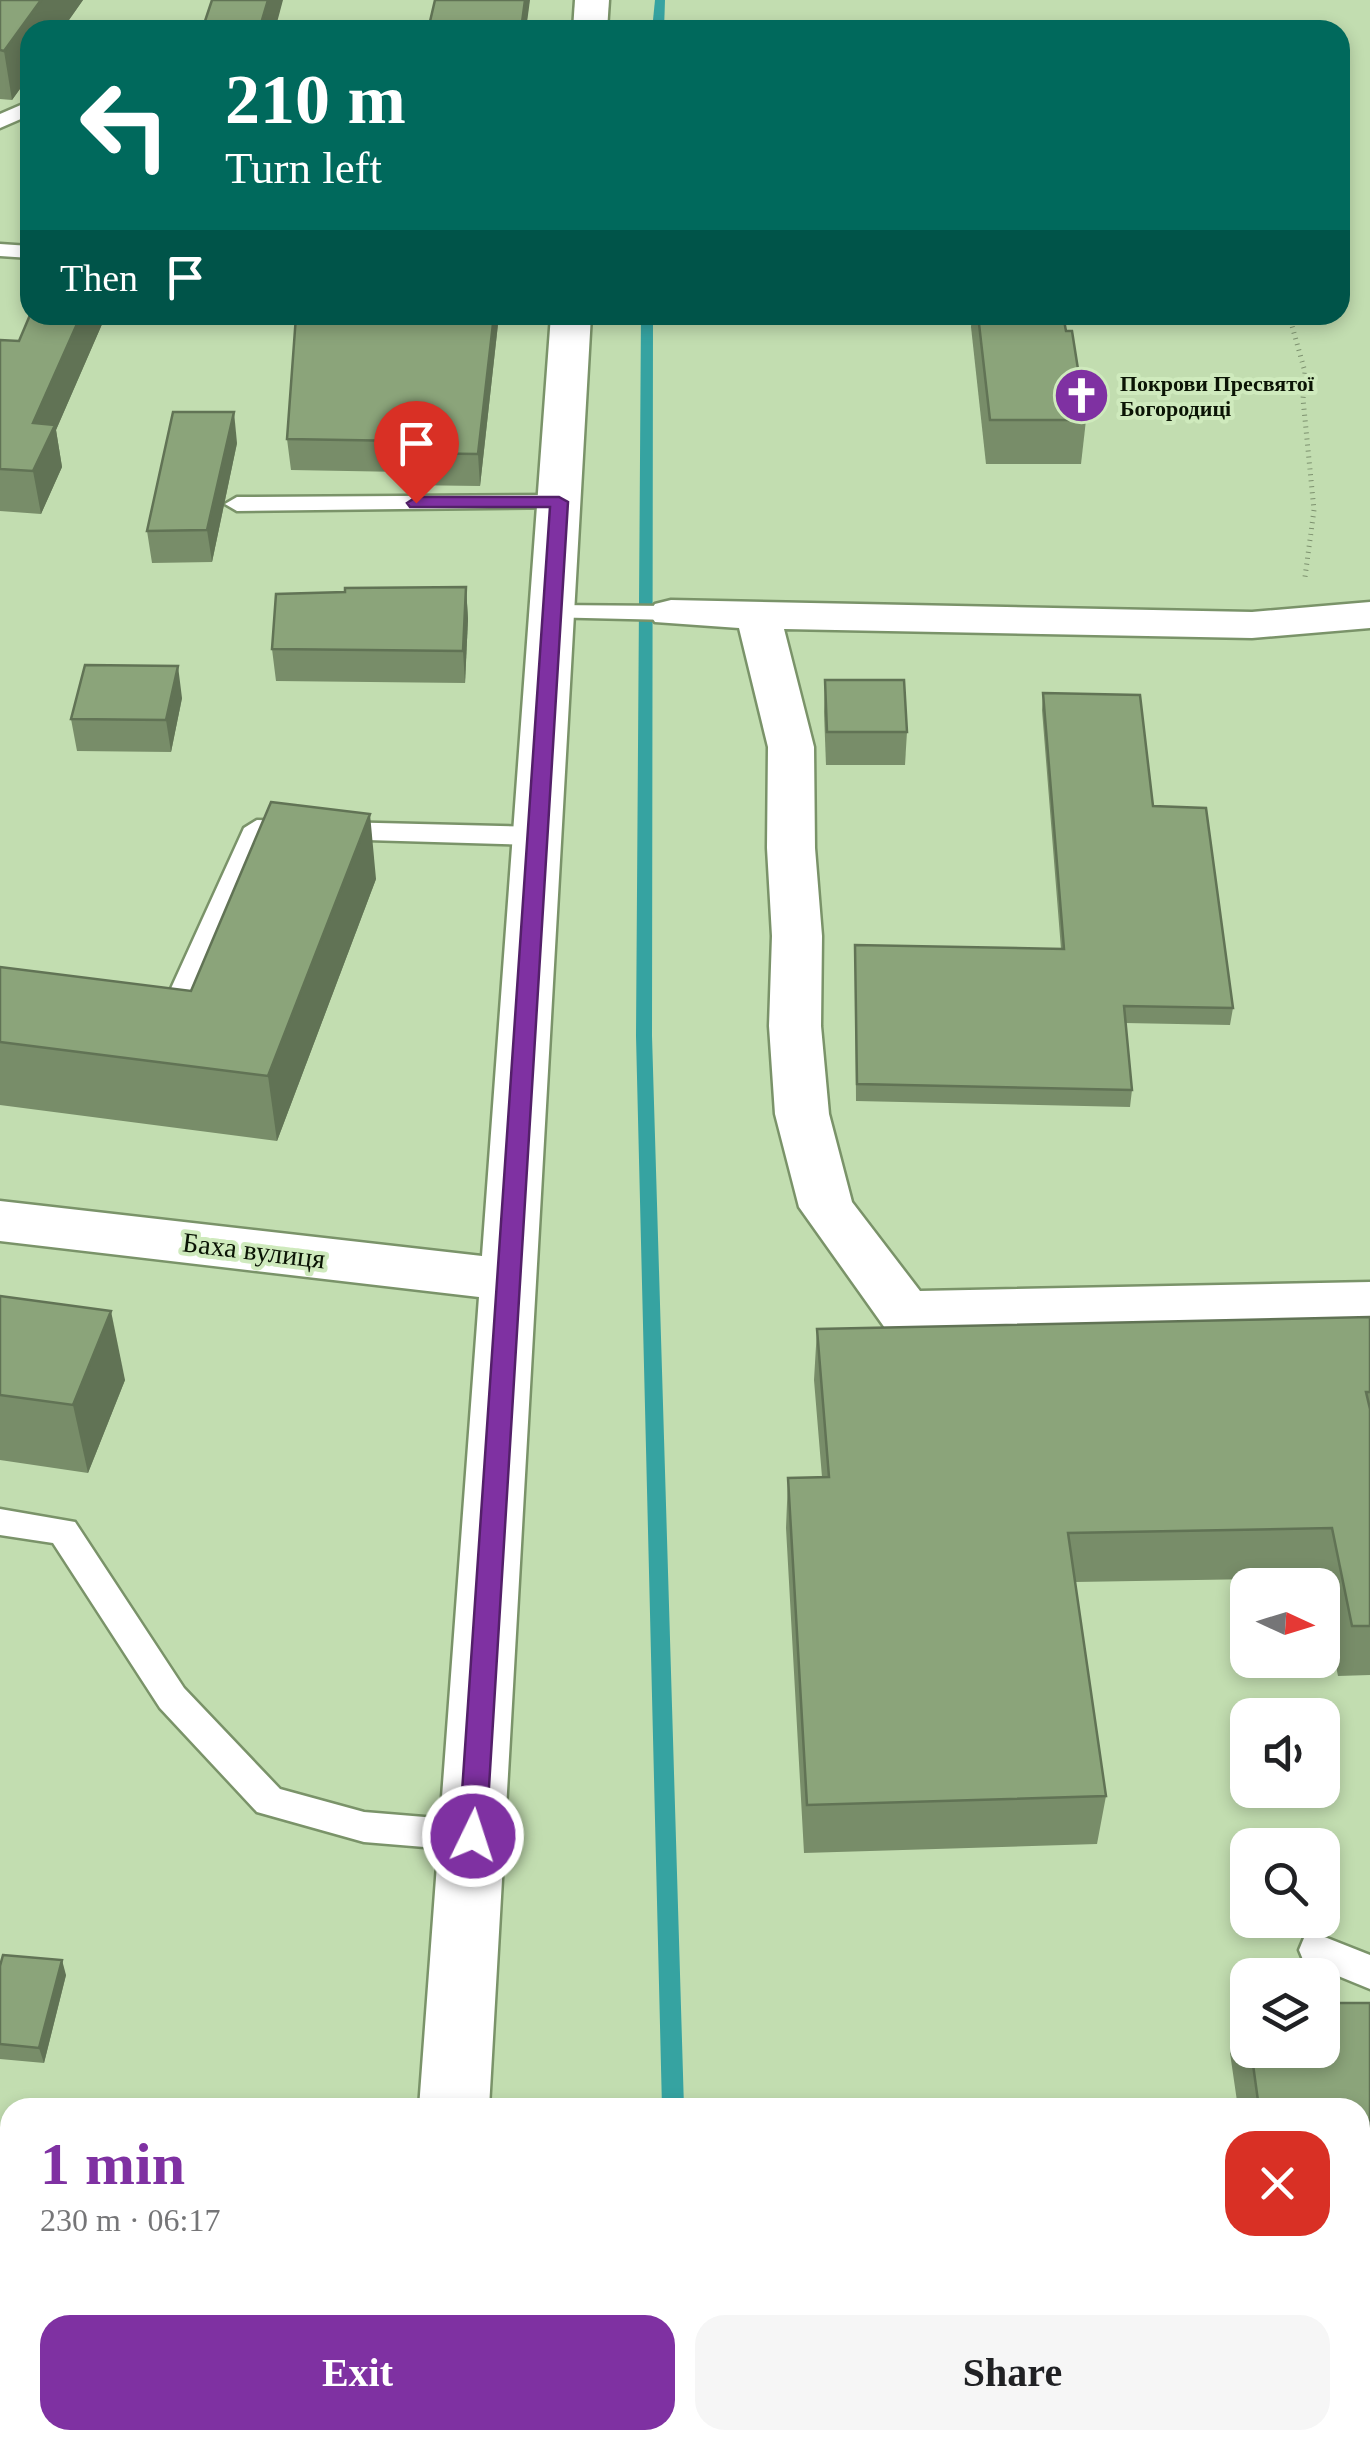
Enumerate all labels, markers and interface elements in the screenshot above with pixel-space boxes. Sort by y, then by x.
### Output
icon: left [60,60,190,190]
text: 210 m [225,61,406,138]
text: Turn left [225,143,382,193]
icon: arrive [158,250,213,305]
text: Then [60,257,138,299]
church icon: Покрови Пресвятої Богородиці [1051,366,1111,426]
place label: Покрови Пресвятої Богородиці [1120,371,1315,421]
pin [374,401,459,504]
icon: arrive [389,416,444,471]
street label: Баха вулиця [181,1226,327,1275]
north arrow [1230,1568,1340,1678]
map controls [1230,1568,1340,2068]
button: sound [1230,1698,1340,1808]
position arrow [421,1784,525,1888]
button: search [1230,1828,1340,1938]
button: layers [1230,1958,1340,2068]
text: 1 min [40,2131,185,2197]
button: close [1225,2131,1330,2236]
text: 230 m · 06:17 [40,2202,220,2238]
button: Exit [40,2315,675,2430]
button: Share [695,2315,1330,2430]

